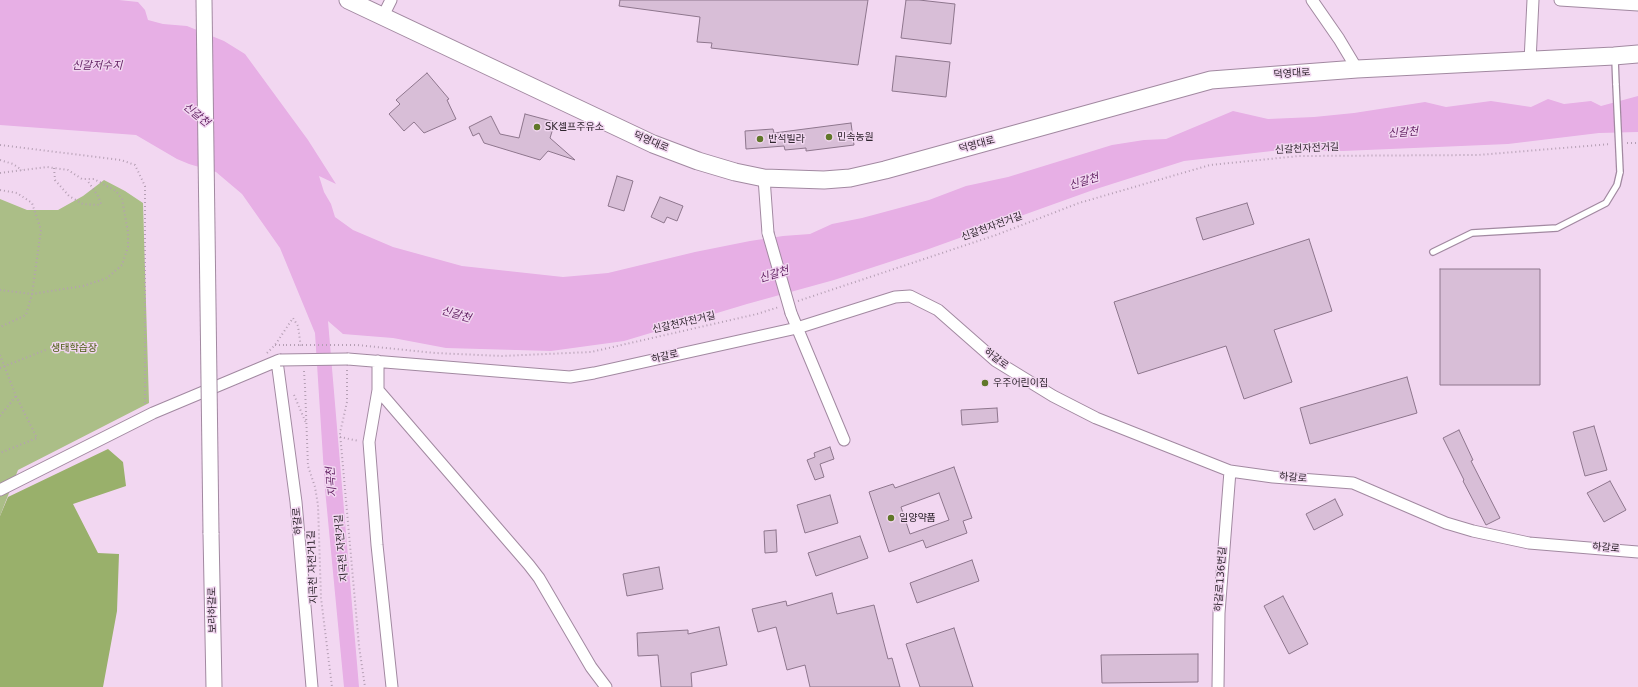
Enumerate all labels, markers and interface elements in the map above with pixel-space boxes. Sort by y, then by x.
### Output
water label: 신갈저수지 [72,59,122,73]
street label: 덕영대로 [1273,67,1311,81]
water label: 신갈천 [180,100,212,130]
place label: SK셀프주유소 [545,121,604,133]
marker: SK셀프주유소 [532,122,542,132]
water label: 신갈천 [1387,125,1419,141]
street label: 덕영대로 [632,129,670,155]
place label: 민속농원 [837,131,874,143]
marker: 민속농원 [824,132,834,142]
place label: 반석빌라 [768,133,805,145]
marker: 반석빌라 [755,134,765,144]
street label: 덕영대로 [958,134,996,156]
street label: 신갈천자전거길 [1275,141,1339,157]
water label: 신갈천 [1068,171,1100,193]
street label: 신갈천자전거길 [960,210,1024,244]
water label: 신갈천 [758,264,790,286]
water label: 신갈천 [440,304,472,326]
street label: 신갈천자전거길 [651,310,717,336]
park label: 생태학습장 [51,342,97,354]
street label: 하갈로 [981,346,1011,372]
street label: 하갈로 [650,348,680,366]
place label: 우주어린이집 [993,377,1048,389]
marker: 우주어린이집 [980,378,990,388]
water label: 지곡천 [324,466,340,498]
street label: 하갈로 [1279,471,1307,485]
street label: 하갈로 [291,507,305,535]
place label: 일양약품 [899,512,936,524]
marker: 일양약품 [886,513,896,523]
street label: 지곡천 자전거길 [333,514,351,582]
street label: 지곡천 자전거1길 [306,530,320,604]
street label: 하갈로 [1592,541,1620,555]
street label: 하갈로136번길 [1213,546,1229,612]
street label: 보라하갈로 [207,587,219,633]

